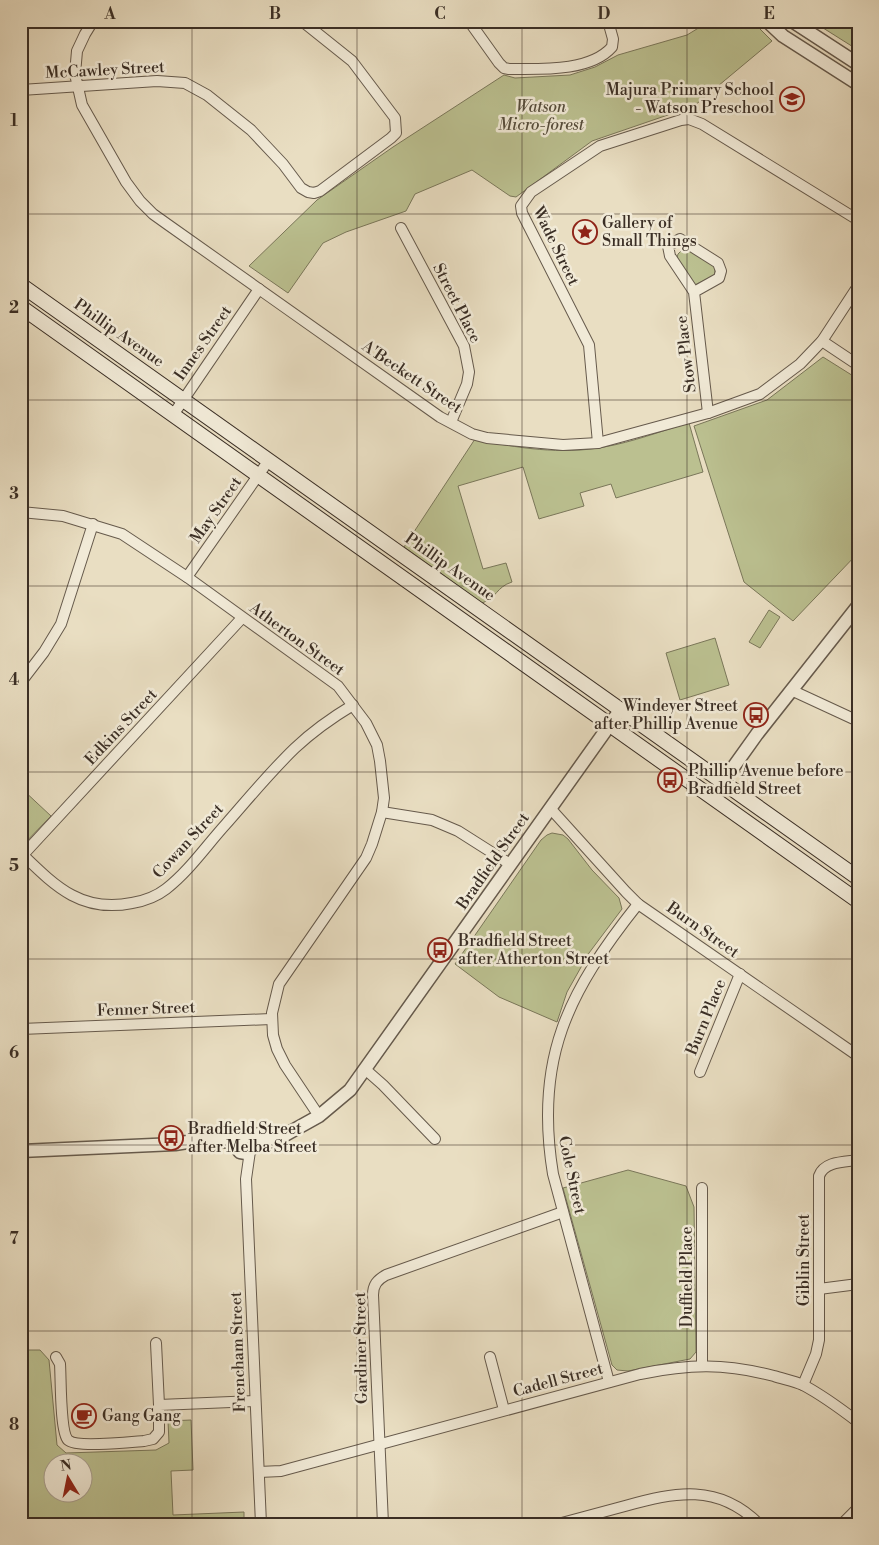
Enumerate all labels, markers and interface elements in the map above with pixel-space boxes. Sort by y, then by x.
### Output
text: A [103,4,116,24]
text: B [269,4,281,24]
text: C [434,4,446,24]
text: D [598,4,611,24]
text: E [763,4,775,24]
street label: McCawley Street [45,57,166,83]
place label: Majura Primary School - Watson Preschool [606,80,774,118]
school or university icon: Majura Primary School - Watson Preschool [779,86,805,112]
park label: Watson Micro-forest [498,97,585,135]
text: 1 [10,111,18,131]
street label: Wade Street [528,202,584,289]
place label: Gallery of Small Things [602,213,697,251]
place icon: Gallery of Small Things [572,219,598,245]
street label: Street Place [428,260,486,346]
street label: Phillip Avenue [70,294,168,372]
text: 2 [9,298,19,318]
street label: Innes Street [170,301,236,384]
street label: Stow Place [671,314,701,394]
street label: A'Beckett Street [357,336,466,418]
street label: May Street [186,473,246,547]
text: 3 [9,484,19,504]
street label: Phillip Avenue [401,528,499,606]
street label: Atherton Street [245,597,349,680]
text: 4 [9,670,20,690]
street label: Edkins Street [81,684,162,769]
place label: Windeyer Street after Phillip Avenue [594,696,738,734]
bus stop icon: Windeyer Street after Phillip Avenue [743,702,769,728]
place label: Phillip Avenue before Bradfield Street [687,761,844,799]
bus stop icon: Phillip Avenue before Bradfield Street [657,767,683,793]
street label: Cowan Street [148,799,228,883]
street label: Bradfield Street [452,808,534,914]
text: 5 [9,856,19,876]
street label: Burn Street [662,897,743,962]
place label: Bradfield Street after Atherton Street [457,931,609,969]
bus stop icon: Bradfield Street after Atherton Street [427,937,453,963]
street label: Burn Place [681,976,730,1059]
street label: Fenner Street [97,997,196,1021]
text: 6 [9,1043,19,1063]
place label: Bradfield Street after Melba Street [187,1119,318,1157]
bus stop icon: Bradfield Street after Melba Street [158,1125,184,1151]
street label: Cole Street [554,1134,590,1216]
street label: Giblin Street [794,1213,814,1306]
street label: Duffield Place [677,1226,697,1328]
text: 7 [9,1229,19,1249]
street label: Frencham Street [226,1291,250,1413]
street label: Gardiner Street [350,1291,372,1404]
street label: Cadell Street [511,1358,606,1402]
cafe icon: Gang Gang [71,1403,97,1429]
place label: Gang Gang [102,1406,181,1426]
text: 8 [9,1415,19,1435]
north arrow [42,1452,92,1502]
text: N [59,1456,73,1476]

